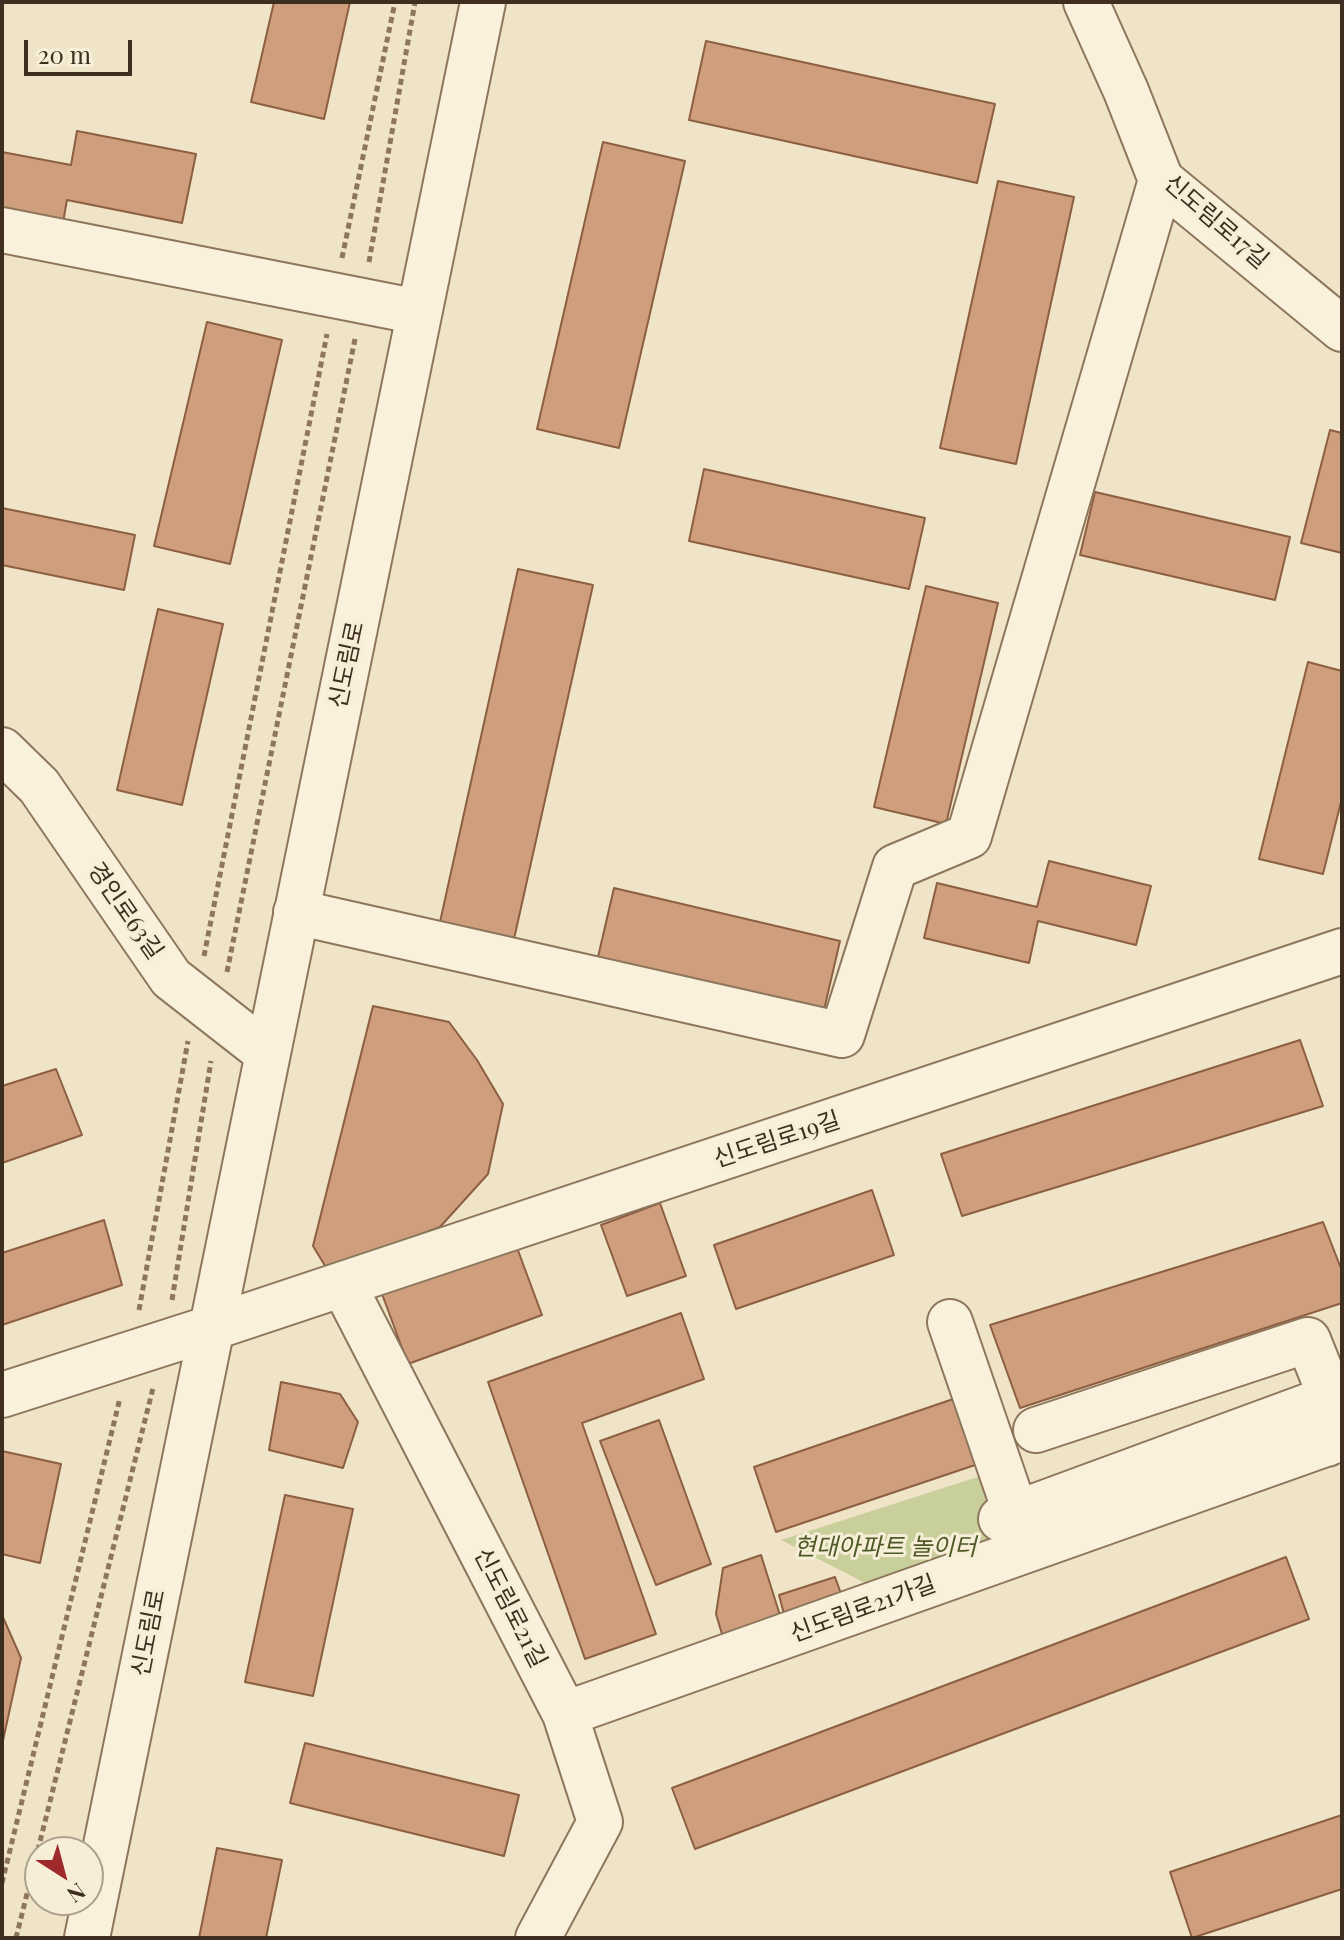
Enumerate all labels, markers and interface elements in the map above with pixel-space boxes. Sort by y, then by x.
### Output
scale bar [28,24,136,74]
text: 20 m [38,38,91,70]
street label: 신도림로17길 [1158,169,1274,275]
street label: 신도림로 [324,619,370,711]
street label: 경인로63길 [81,857,169,965]
street label: 신도림로19길 [710,1106,844,1174]
park label: 현대아파트 놀이터 [794,1534,976,1562]
street label: 신도림로21길 [467,1543,553,1673]
street label: 신도림로21가길 [786,1569,940,1649]
street label: 신도림로 [126,1587,172,1679]
north arrow [24,1836,104,1916]
text: N [62,1877,92,1911]

